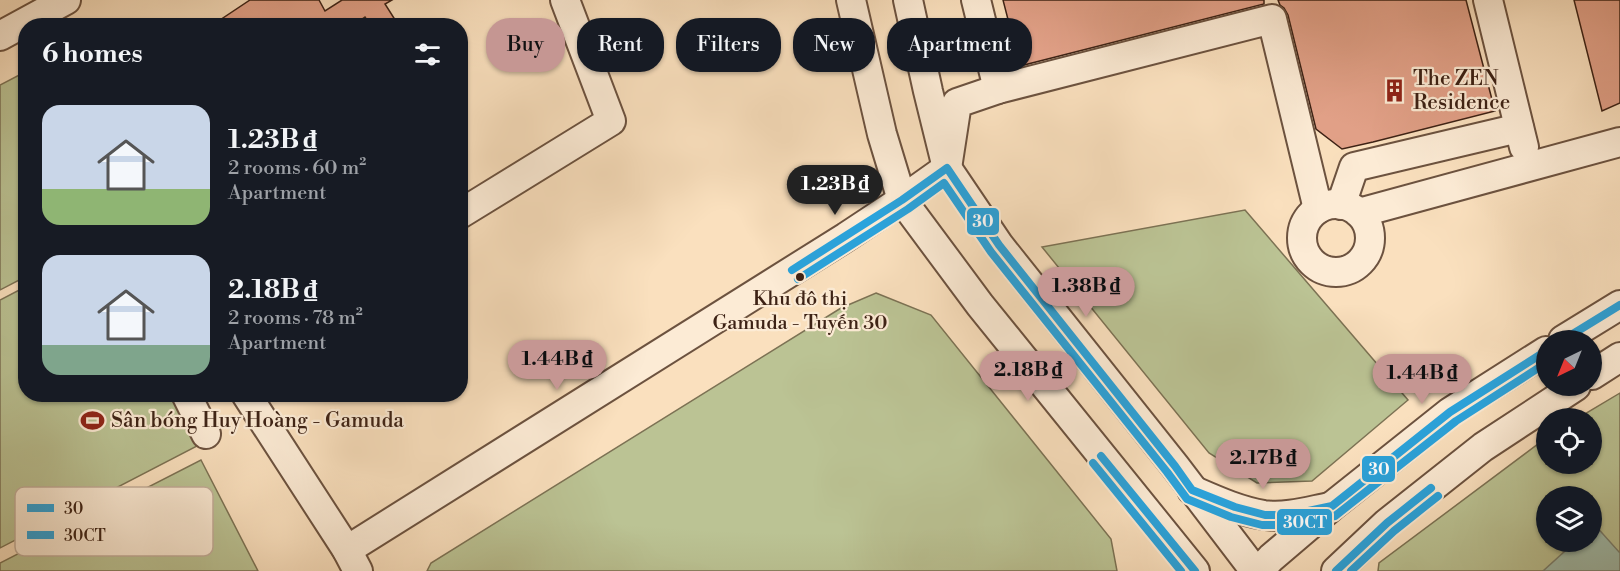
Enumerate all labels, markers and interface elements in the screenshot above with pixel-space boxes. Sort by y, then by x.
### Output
chip: Buy [486,18,565,72]
chip: Rent [577,18,664,72]
chip: Filters [676,18,781,72]
chip: New [793,18,875,72]
chip: Apartment [887,18,1032,72]
text: 6 homes [42,38,143,70]
icon: filters [411,38,444,71]
place label: The ZEN Residence [1413,66,1510,116]
building icon: The ZEN Residence [1382,77,1408,103]
text: 1.23B ₫ [228,124,317,156]
icon: home [90,129,162,201]
text: 2 rooms · 60 m² [228,156,366,181]
pin: 1.23B ₫ [780,165,890,216]
text: 1.23B ₫ [801,172,869,197]
text: Apartment [228,181,326,206]
line badge: 30 [966,207,1000,236]
text: 30 [972,212,994,232]
pin: 1.38B ₫ [1031,267,1141,318]
marker: Khu đô thị Gamuda - Tuyến 30 [794,271,806,283]
text: 2.18B ₫ [228,274,317,306]
text: 1.38B ₫ [1052,274,1120,299]
icon: home [90,279,162,351]
place label: Khu đô thị Gamuda - Tuyến 30 [712,287,888,336]
text: 2 rooms · 78 m² [228,306,363,331]
north arrow [1536,330,1602,396]
map controls [1536,330,1602,552]
text: Apartment [228,331,326,356]
pin: 1.44B ₫ [502,340,612,391]
text: 1.44B ₫ [522,347,592,372]
pin: 2.18B ₫ [973,351,1083,402]
pin: 1.44B ₫ [1367,354,1477,405]
text: 2.18B ₫ [994,358,1062,383]
text: 1.44B ₫ [1387,361,1457,386]
sports icon: Sân bóng Huy Hoàng - Gamuda [80,407,106,433]
place label: Sân bóng Huy Hoàng - Gamuda [111,408,404,434]
button: locate [1536,408,1602,474]
pin: 2.17B ₫ [1208,439,1318,490]
text: 2.17B ₫ [1230,446,1296,471]
line badge: 30 [1361,455,1396,483]
text: 30 [1368,460,1390,480]
button: layers [1536,486,1602,552]
legend [15,487,213,556]
text: 30 [64,499,83,519]
line badge: 30CT [1276,508,1333,536]
text: 30CT [1283,513,1328,533]
text: 30CT [64,526,106,546]

